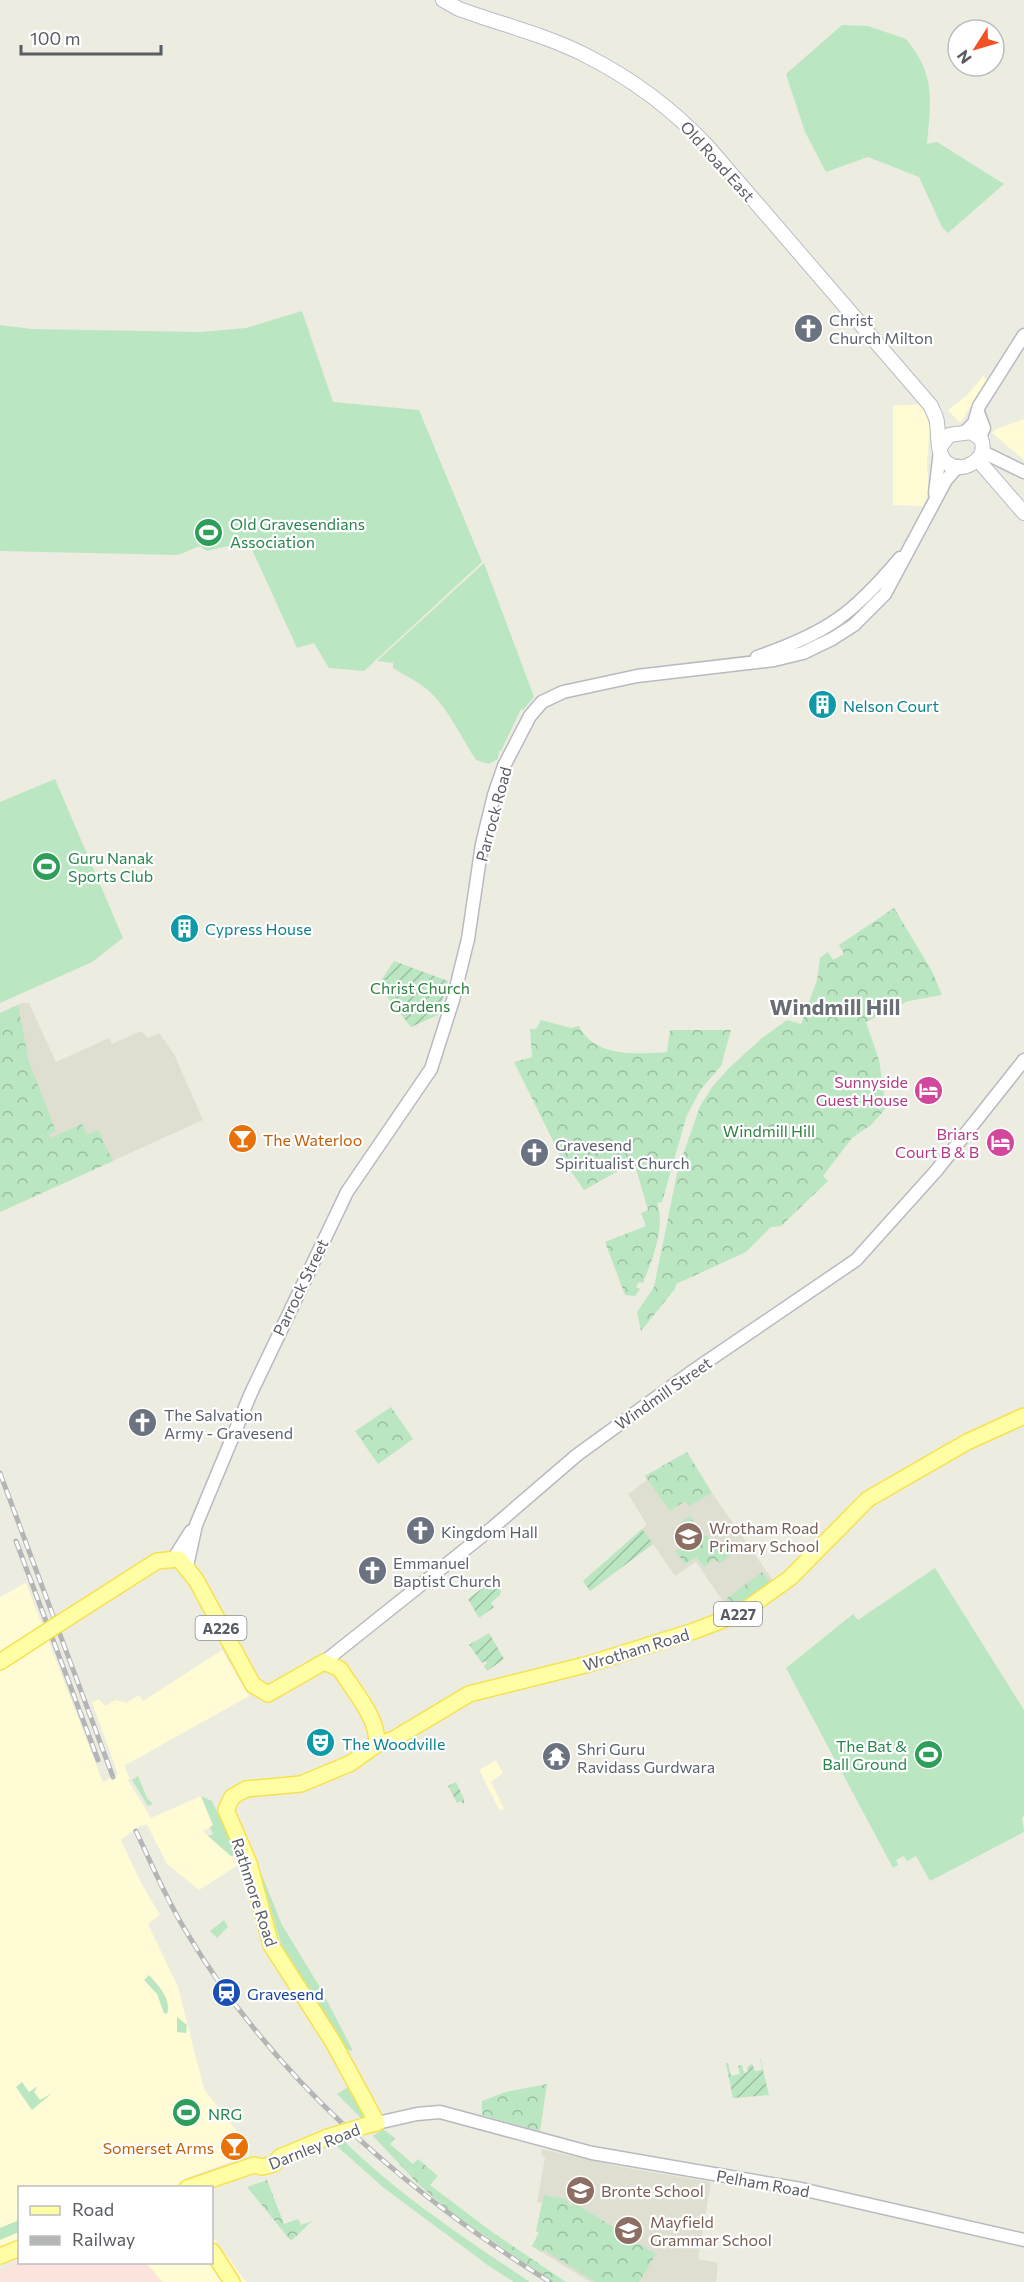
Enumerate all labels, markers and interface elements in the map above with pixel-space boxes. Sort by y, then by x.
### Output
scale bar [21,18,160,56]
north arrow [946,18,1006,78]
text: 100 m [30,27,80,49]
text: N [952,47,975,68]
street label: Old Road East [677,117,759,205]
place label: Christ Church Milton [829,310,933,347]
church icon: Christ Church Milton [792,312,824,344]
place label: Old Gravesendians Association [230,514,365,551]
sports icon: Old Gravesendians Association [193,516,225,548]
building icon: Nelson Court [806,689,838,721]
place label: Nelson Court [843,696,939,715]
street label: Parrock Road [471,764,515,864]
place label: Guru Nanak Sports Club [68,848,154,885]
sports icon: Guru Nanak Sports Club [31,850,63,882]
building icon: Cypress House [168,912,200,944]
place label: Cypress House [205,919,312,938]
park label: Christ Church Gardens [370,978,470,1015]
district label: Windmill Hill [770,993,900,1020]
place label: Sunnyside Guest House [816,1072,908,1109]
hotel icon: Sunnyside Guest House [913,1074,945,1106]
park label: Windmill Hill [723,1121,815,1140]
bar icon: The Waterloo [226,1123,258,1155]
place label: Briars Court B & B [895,1124,979,1161]
hotel icon: Briars Court B & B [984,1126,1016,1158]
place label: The Waterloo [263,1130,362,1149]
place label: Gravesend Spiritualist Church [555,1135,690,1172]
church icon: Gravesend Spiritualist Church [518,1137,550,1169]
street label: Parrock Street [268,1235,332,1339]
street label: Windmill Street [611,1352,715,1433]
place label: The Salvation Army - Gravesend [164,1405,293,1442]
church icon: The Salvation Army - Gravesend [127,1407,159,1439]
church icon: Kingdom Hall [404,1515,436,1547]
place label: Wrotham Road Primary School [709,1518,819,1555]
school or university icon: Wrotham Road Primary School [672,1520,704,1552]
place label: Kingdom Hall [441,1522,538,1541]
place label: Emmanuel Baptist Church [393,1553,501,1590]
church icon: Emmanuel Baptist Church [356,1555,388,1587]
road number: A227 [714,1602,762,1626]
road number: A226 [196,1616,246,1640]
street label: Wrotham Road [581,1624,691,1674]
theatre icon: The Woodville [305,1727,337,1759]
place label: The Woodville [342,1734,445,1753]
place label: The Bat & Ball Ground [822,1736,907,1773]
sports icon: The Bat & Ball Ground [912,1738,944,1770]
place label: Shri Guru Ravidass Gurdwara [577,1739,715,1776]
temple icon: Shri Guru Ravidass Gurdwara [540,1741,572,1773]
street label: Rathmore Road [228,1835,282,1949]
station icon: Gravesend [210,1977,242,2009]
place label: Gravesend [247,1984,324,2003]
sports icon: NRG [171,2097,203,2129]
place label: NRG [208,2104,242,2123]
street label: Darnley Road [266,2119,362,2173]
bar icon: Somerset Arms [219,2131,251,2163]
place label: Somerset Arms [103,2138,214,2157]
street label: Pelham Road [715,2165,811,2201]
school or university icon: Bronte School [564,2174,596,2206]
place label: Bronte School [601,2181,704,2200]
legend [18,2186,213,2264]
text: Road [72,2198,114,2220]
place label: Mayfield Grammar School [650,2212,772,2249]
school or university icon: Mayfield Grammar School [613,2214,645,2246]
text: Railway [72,2228,135,2250]

